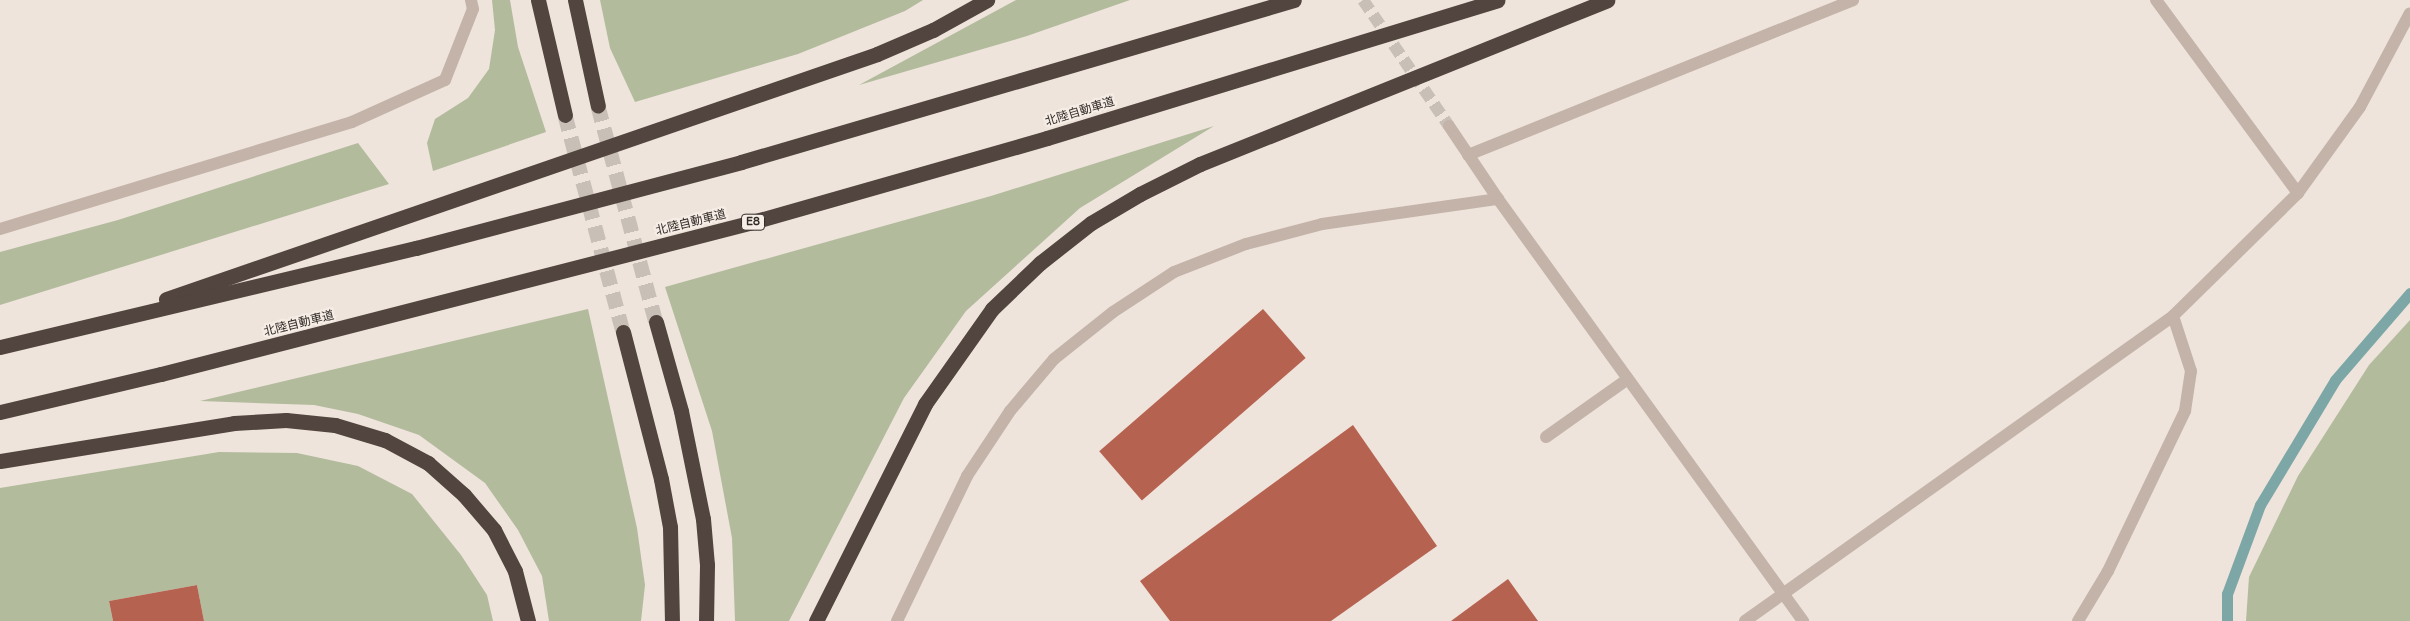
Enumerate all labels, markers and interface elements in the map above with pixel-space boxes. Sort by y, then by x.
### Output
street label: 北陸自動車道 [1043,95,1117,129]
street label: 北陸自動車道 [654,207,728,239]
road number: E8 [740,213,766,230]
street label: 北陸自動車道 [262,308,336,340]

